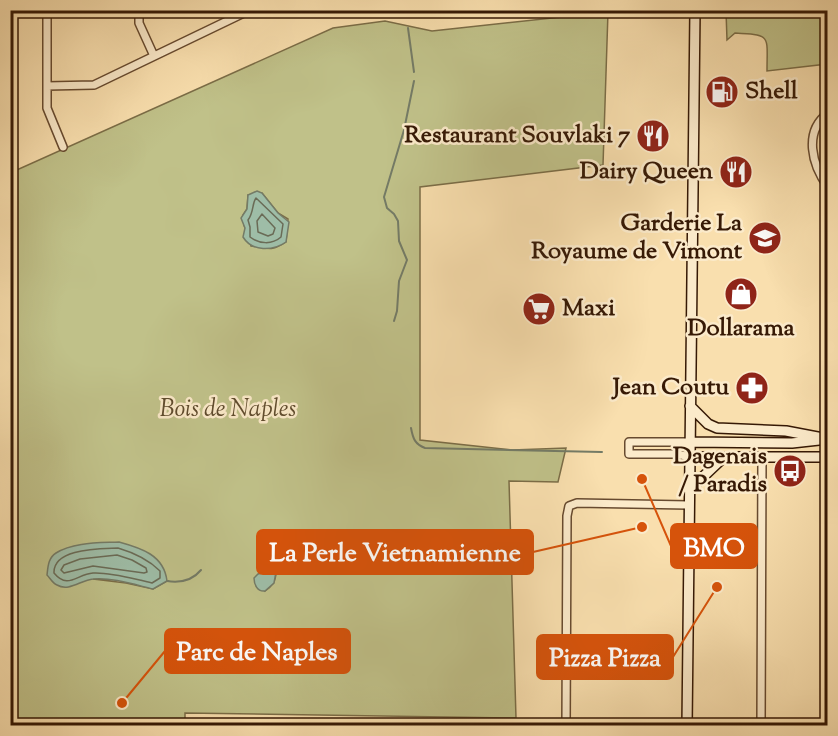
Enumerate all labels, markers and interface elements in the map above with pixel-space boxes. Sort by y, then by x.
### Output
fuel station icon: Shell [704,74,740,110]
place label: Shell [745,75,798,109]
restaurant icon: Restaurant Souvlaki 7 [635,118,671,154]
place label: Restaurant Souvlaki 7 [404,119,630,153]
restaurant icon: Dairy Queen [718,154,754,190]
place label: Dairy Queen [580,155,714,189]
place label: Garderie La Royaume de Vimont [531,207,743,269]
school or university icon: Garderie La Royaume de Vimont [747,220,783,256]
shop icon: Dollarama [723,276,759,312]
supermarket icon: Maxi [521,291,557,327]
place label: Maxi [562,292,615,326]
place label: Dollarama [687,312,795,346]
pharmacy icon: Jean Coutu [734,370,770,406]
place label: Jean Coutu [611,371,729,405]
park label: Bois de Naples [160,393,296,427]
place label: Dagenais / Paradis [673,440,767,502]
bus stop icon: Dagenais / Paradis [772,453,808,489]
callout: BMO [671,524,757,568]
callout: La Perle Vietnamienne [257,530,533,574]
text: BMO [683,531,745,568]
text: La Perle Vietnamienne [269,536,521,573]
callout: Parc de Naples [165,629,350,673]
text: Parc de Naples [176,635,338,672]
callout: Pizza Pizza [537,635,673,679]
text: Pizza Pizza [549,641,661,678]

